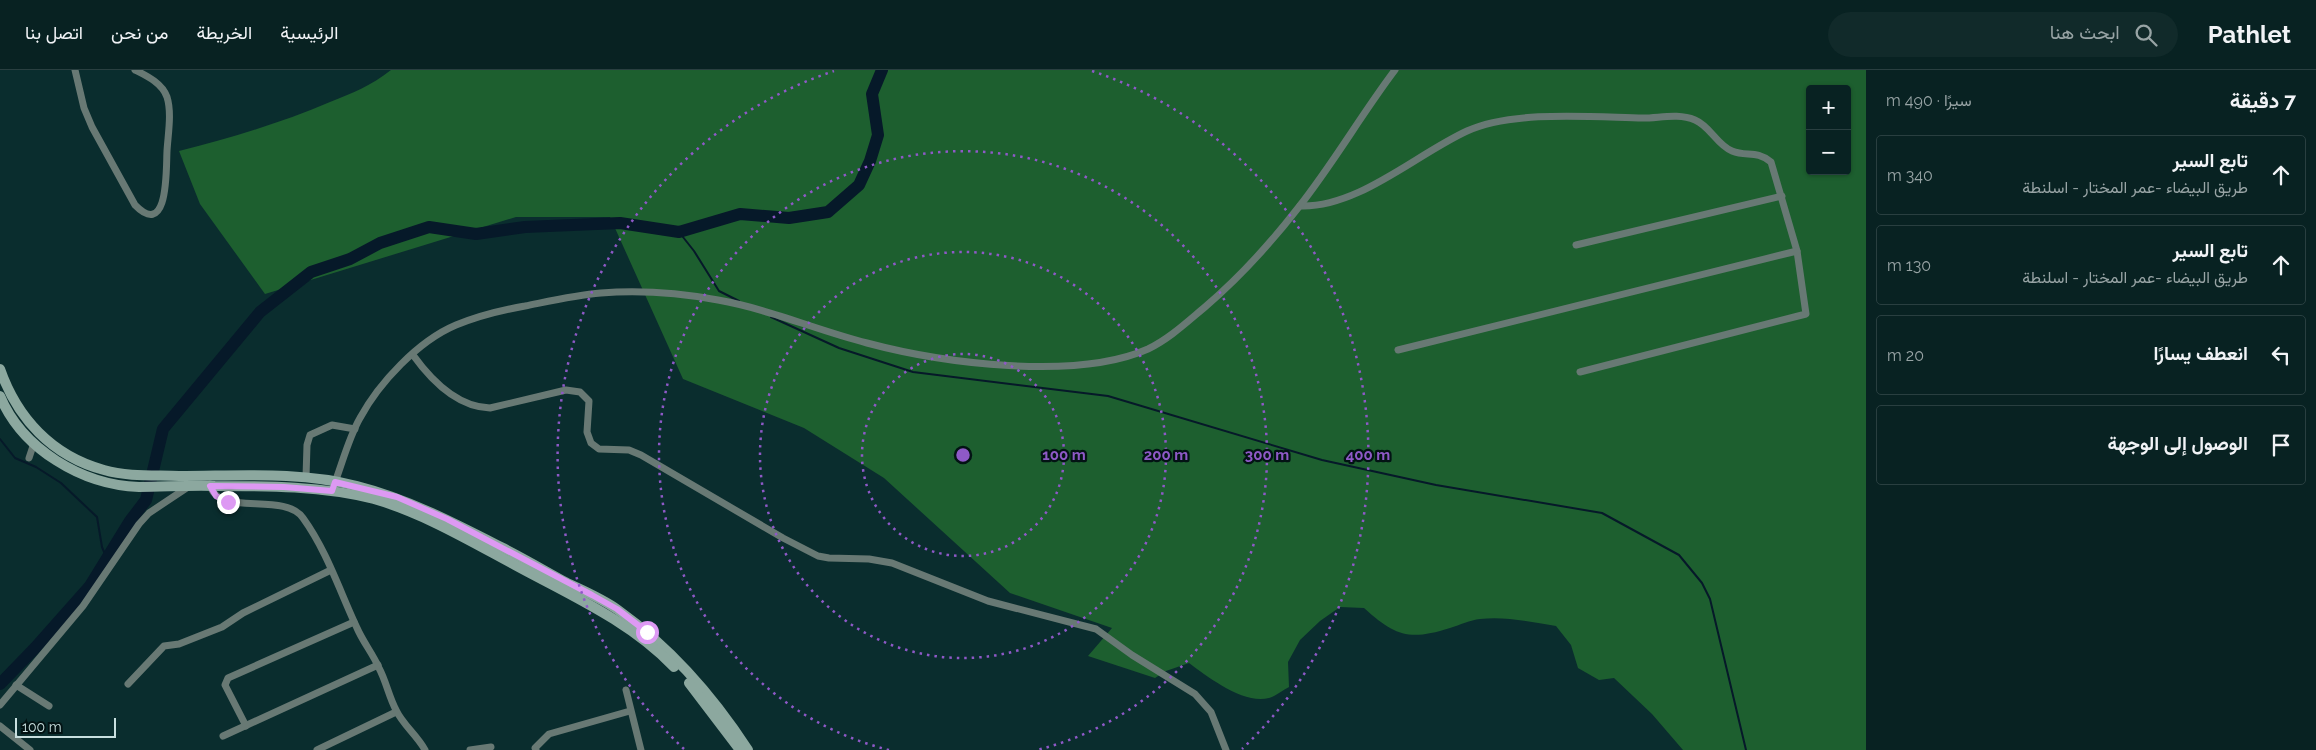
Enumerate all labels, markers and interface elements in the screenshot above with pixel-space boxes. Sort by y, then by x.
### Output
search box [1828,12,2178,57]
text: Pathlet [2208,20,2291,49]
text: ابحث هنا [2050,21,2120,43]
icon: search [2132,21,2160,49]
text: اتصل بنا [25,22,83,43]
text: من نحن [111,22,168,43]
text: الخريطة [196,22,252,43]
text: الرئيسية [280,22,338,43]
map controls [1806,85,1851,175]
button: + [1806,85,1851,130]
text: 7 دقيقة [2230,88,2296,113]
text: سيرًا · 490 m [1886,91,1972,110]
button: − [1806,130,1851,175]
text: تابع السير [2173,149,2248,171]
icon: ahead [2267,161,2295,189]
text: 340 m [1887,166,1933,185]
text: طريق البيضاء -عمر المختار - اسلنطة [2022,178,2248,197]
text: تابع السير [2173,239,2248,261]
icon: ahead [2267,251,2295,279]
text: 130 m [1887,256,1931,275]
text: طريق البيضاء -عمر المختار - اسلنطة [2022,268,2248,287]
icon: left [2267,341,2295,369]
text: انعطف يسارًا [2154,342,2248,364]
text: 20 m [1887,346,1924,365]
icon: arrive [2267,431,2295,459]
text: الوصول إلى الوجهة [2108,432,2248,454]
centre of rings [954,446,972,464]
text: 100 m [1042,446,1086,464]
text: 200 m [1144,446,1188,464]
text: 300 m [1245,446,1289,464]
text: 400 m [1346,446,1390,464]
route end [217,491,240,514]
route start [636,621,659,644]
scale bar [15,715,116,738]
text: 100 m [22,719,62,735]

